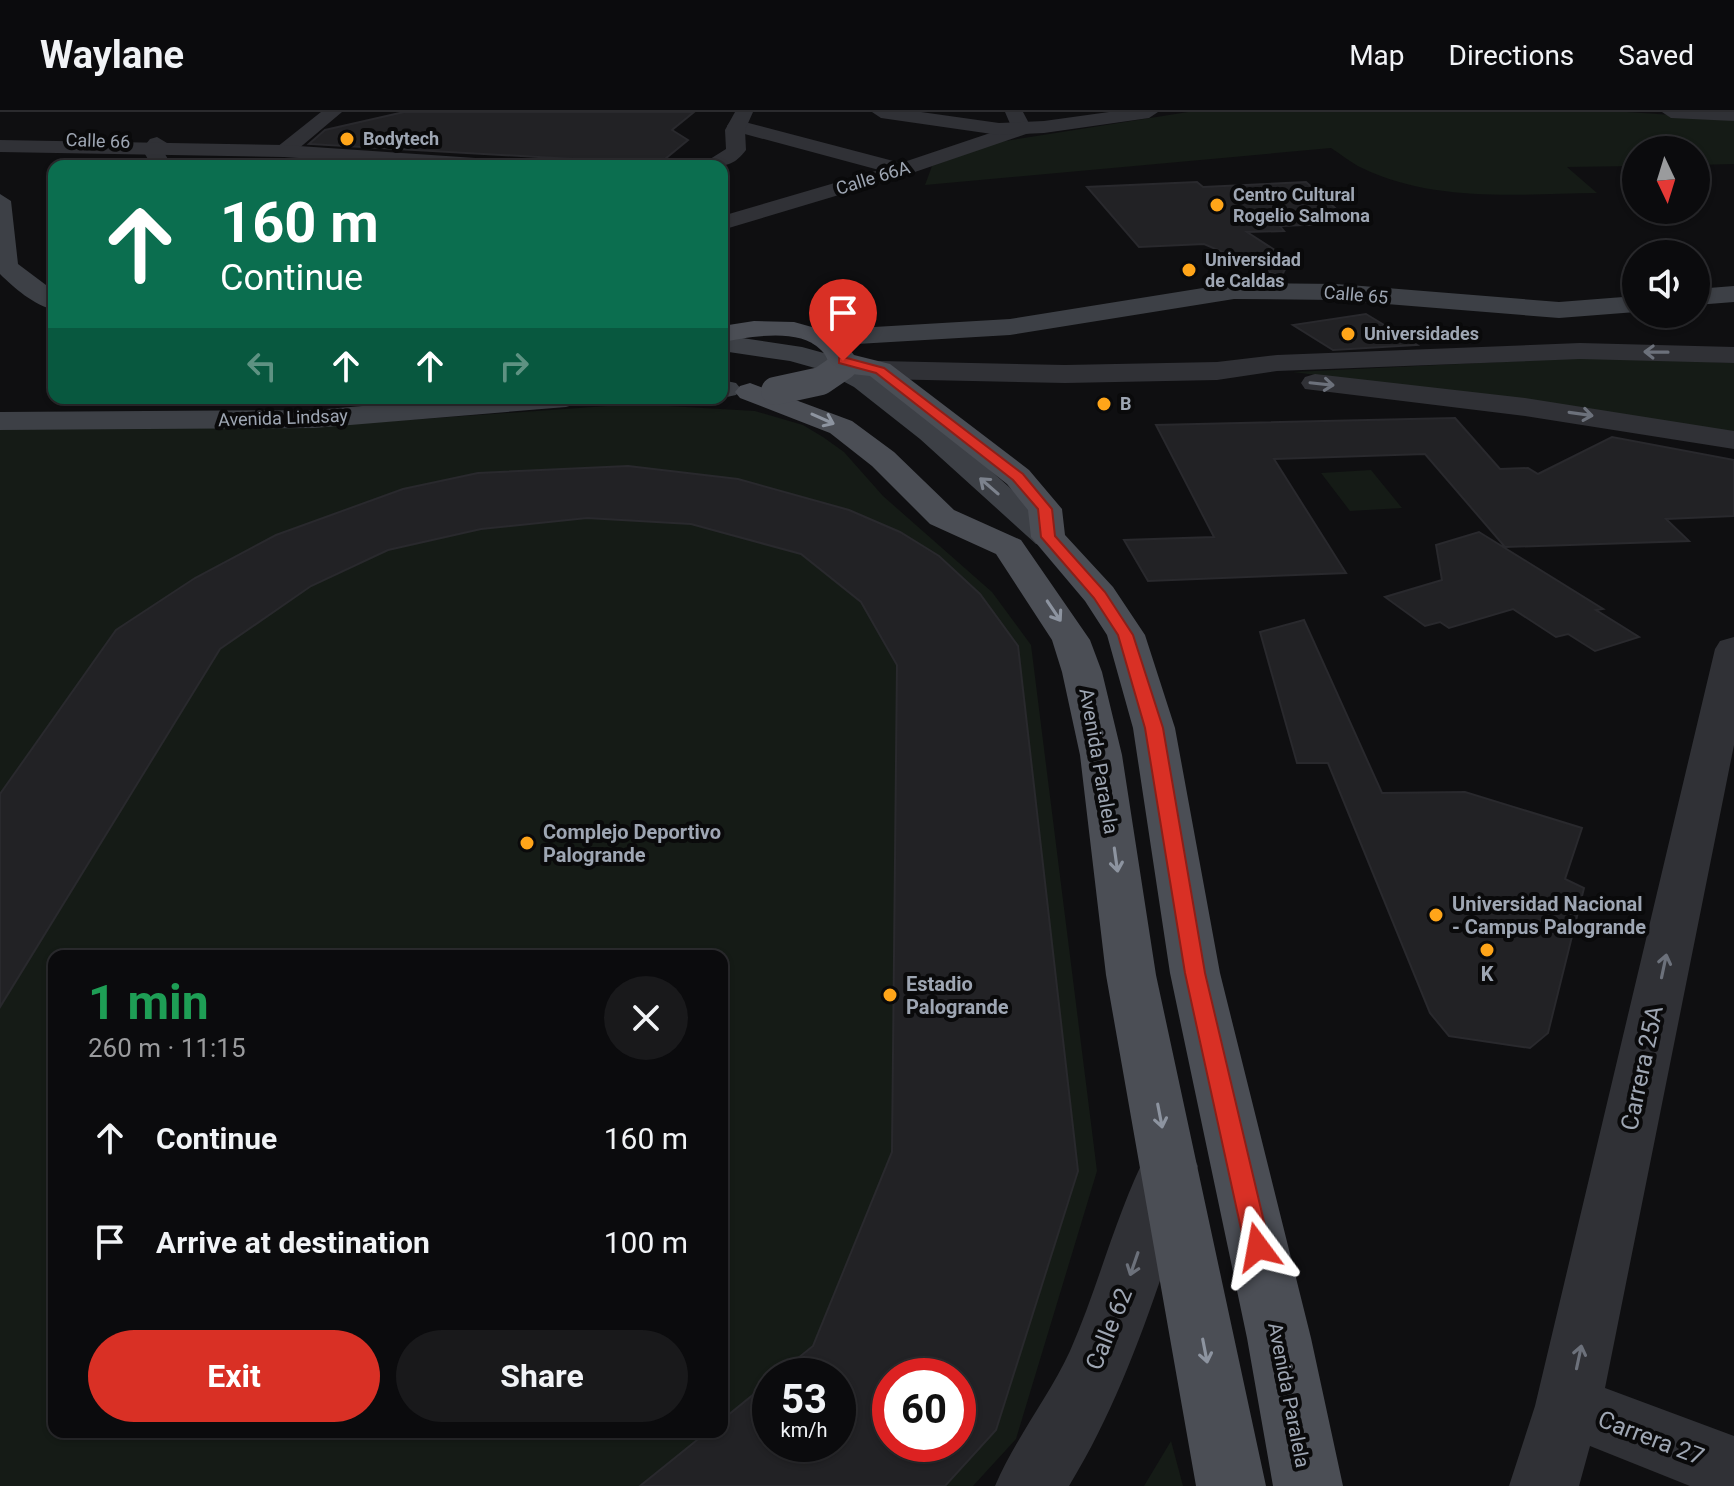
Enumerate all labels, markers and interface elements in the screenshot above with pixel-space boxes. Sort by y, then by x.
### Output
text: Waylane [40,33,184,77]
text: Map [1349,39,1405,72]
text: Directions [1449,39,1574,72]
text: Saved [1618,39,1694,72]
place label: Bodytech [363,128,439,149]
street label: Calle 66 [65,129,131,152]
marker: Bodytech [338,130,356,148]
north arrow [1622,136,1710,224]
map controls [1622,136,1710,328]
street label: Calle 66A [833,156,913,199]
place label: Centro Cultural Rogelio Salmona [1233,184,1370,226]
text: 160 m [220,190,379,256]
icon: ahead [88,192,192,296]
marker: Centro Cultural Rogelio Salmona [1208,196,1226,214]
button: sound [1622,240,1710,328]
place label: Universidad de Caldas [1205,249,1301,291]
text: Continue [220,257,363,299]
marker: Universidad de Caldas [1180,261,1198,279]
pin [809,279,877,361]
street label: Calle 65 [1323,281,1389,308]
icon: arrive [821,291,865,335]
place label: Universidades [1364,323,1479,344]
marker: Universidades [1339,325,1357,343]
icon: left [240,344,284,388]
icon: ahead [324,344,368,388]
icon: ahead [408,344,452,388]
icon: right [492,344,536,388]
one-way arrow [1643,344,1670,360]
one-way arrow [1308,376,1335,391]
place label: B [1120,393,1132,414]
marker: B [1095,395,1113,413]
street label: Avenida Lindsay [218,405,349,430]
one-way arrow [1567,407,1593,422]
one-way arrow [810,412,834,427]
one-way arrow [980,477,1000,495]
one-way arrow [1046,599,1062,622]
street label: Avenida Paralela [1074,686,1124,836]
place label: Complejo Deportivo Palogrande [543,820,721,867]
marker: Complejo Deportivo Palogrande [518,834,536,852]
one-way arrow [1109,847,1124,872]
place label: Universidad Nacional - Campus Palogrande [1452,892,1646,939]
marker: Universidad Nacional - Campus Palogrande [1427,906,1445,924]
marker: K [1478,941,1496,959]
one-way arrow [1657,953,1672,979]
place label: K [1481,962,1494,986]
place label: Estadio Palogrande [906,972,1009,1019]
text: 1 min [88,974,209,1031]
button: close [604,976,688,1060]
marker: Estadio Palogrande [881,986,899,1004]
street label: Carrera 25A [1615,1003,1669,1133]
text: 260 m · 11:15 [88,1033,246,1063]
one-way arrow [1153,1103,1168,1129]
icon: ahead [88,1116,132,1160]
text: Continue [156,1121,277,1156]
text: 160 m [604,1121,688,1156]
position arrow [1216,1205,1300,1289]
icon: arrive [88,1220,132,1264]
text: Arrive at destination [156,1225,430,1260]
text: 100 m [604,1225,688,1260]
one-way arrow [1126,1251,1140,1276]
street label: Calle 62 [1080,1284,1138,1374]
street label: Avenida Paralela [1263,1320,1315,1470]
button: Exit [88,1330,380,1422]
button: Share [396,1330,688,1422]
one-way arrow [1198,1338,1213,1363]
one-way arrow [1572,1344,1587,1370]
speed limit sign: 60 [872,1358,976,1462]
text: 53 [781,1376,827,1423]
street label: Carrera 27 [1594,1405,1708,1471]
text: km/h [781,1418,827,1442]

